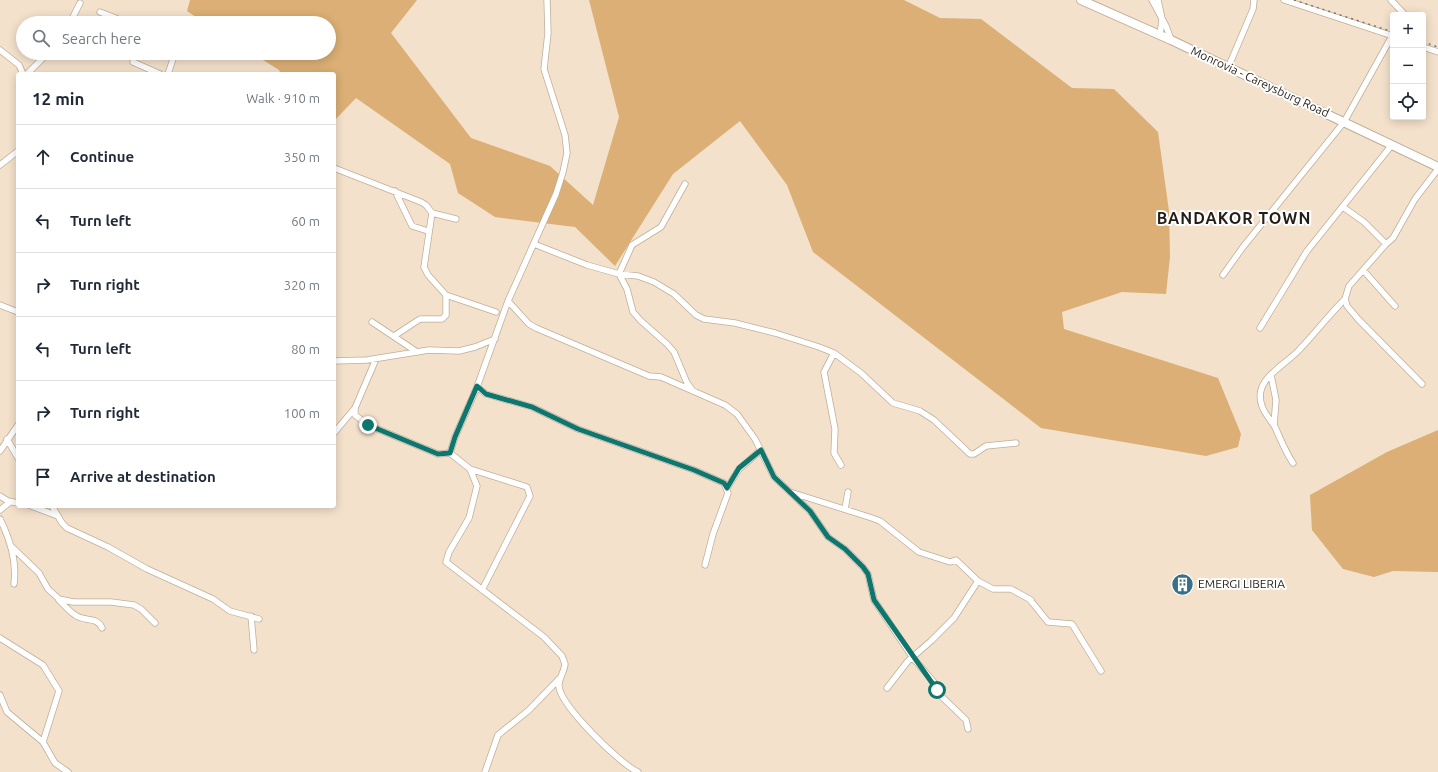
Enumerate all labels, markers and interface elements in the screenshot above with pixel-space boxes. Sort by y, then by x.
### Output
map controls [1390,12,1426,120]
button: + [1390,12,1426,48]
search box [16,16,336,60]
icon: search [30,27,52,49]
text: Search here [62,30,141,47]
street label: Monrovia - Careysburg Road [1189,44,1331,119]
button: − [1390,48,1426,84]
button: locate [1390,84,1426,120]
text: 12 min [32,89,85,108]
text: Walk · 910 m [246,91,320,105]
icon: ahead [32,146,54,168]
text: Continue [70,148,134,165]
text: 350 m [284,150,320,164]
district label: BANDAKOR TOWN [1157,209,1311,227]
icon: left [32,210,54,232]
text: Turn left [70,212,131,229]
text: 60 m [291,214,320,228]
icon: right [32,274,54,296]
text: Turn right [70,276,140,293]
text: 320 m [284,278,320,292]
icon: left [32,338,54,360]
text: Turn left [70,340,131,357]
text: 80 m [291,342,320,356]
icon: right [32,402,54,424]
text: Turn right [70,404,140,421]
text: 100 m [284,406,320,420]
route end [359,416,377,434]
icon: arrive [32,466,54,488]
text: Arrive at destination [70,468,216,485]
building icon: EMERGI LIBERIA [1169,571,1195,597]
place label: EMERGI LIBERIA [1198,577,1285,590]
route start [928,681,946,699]

